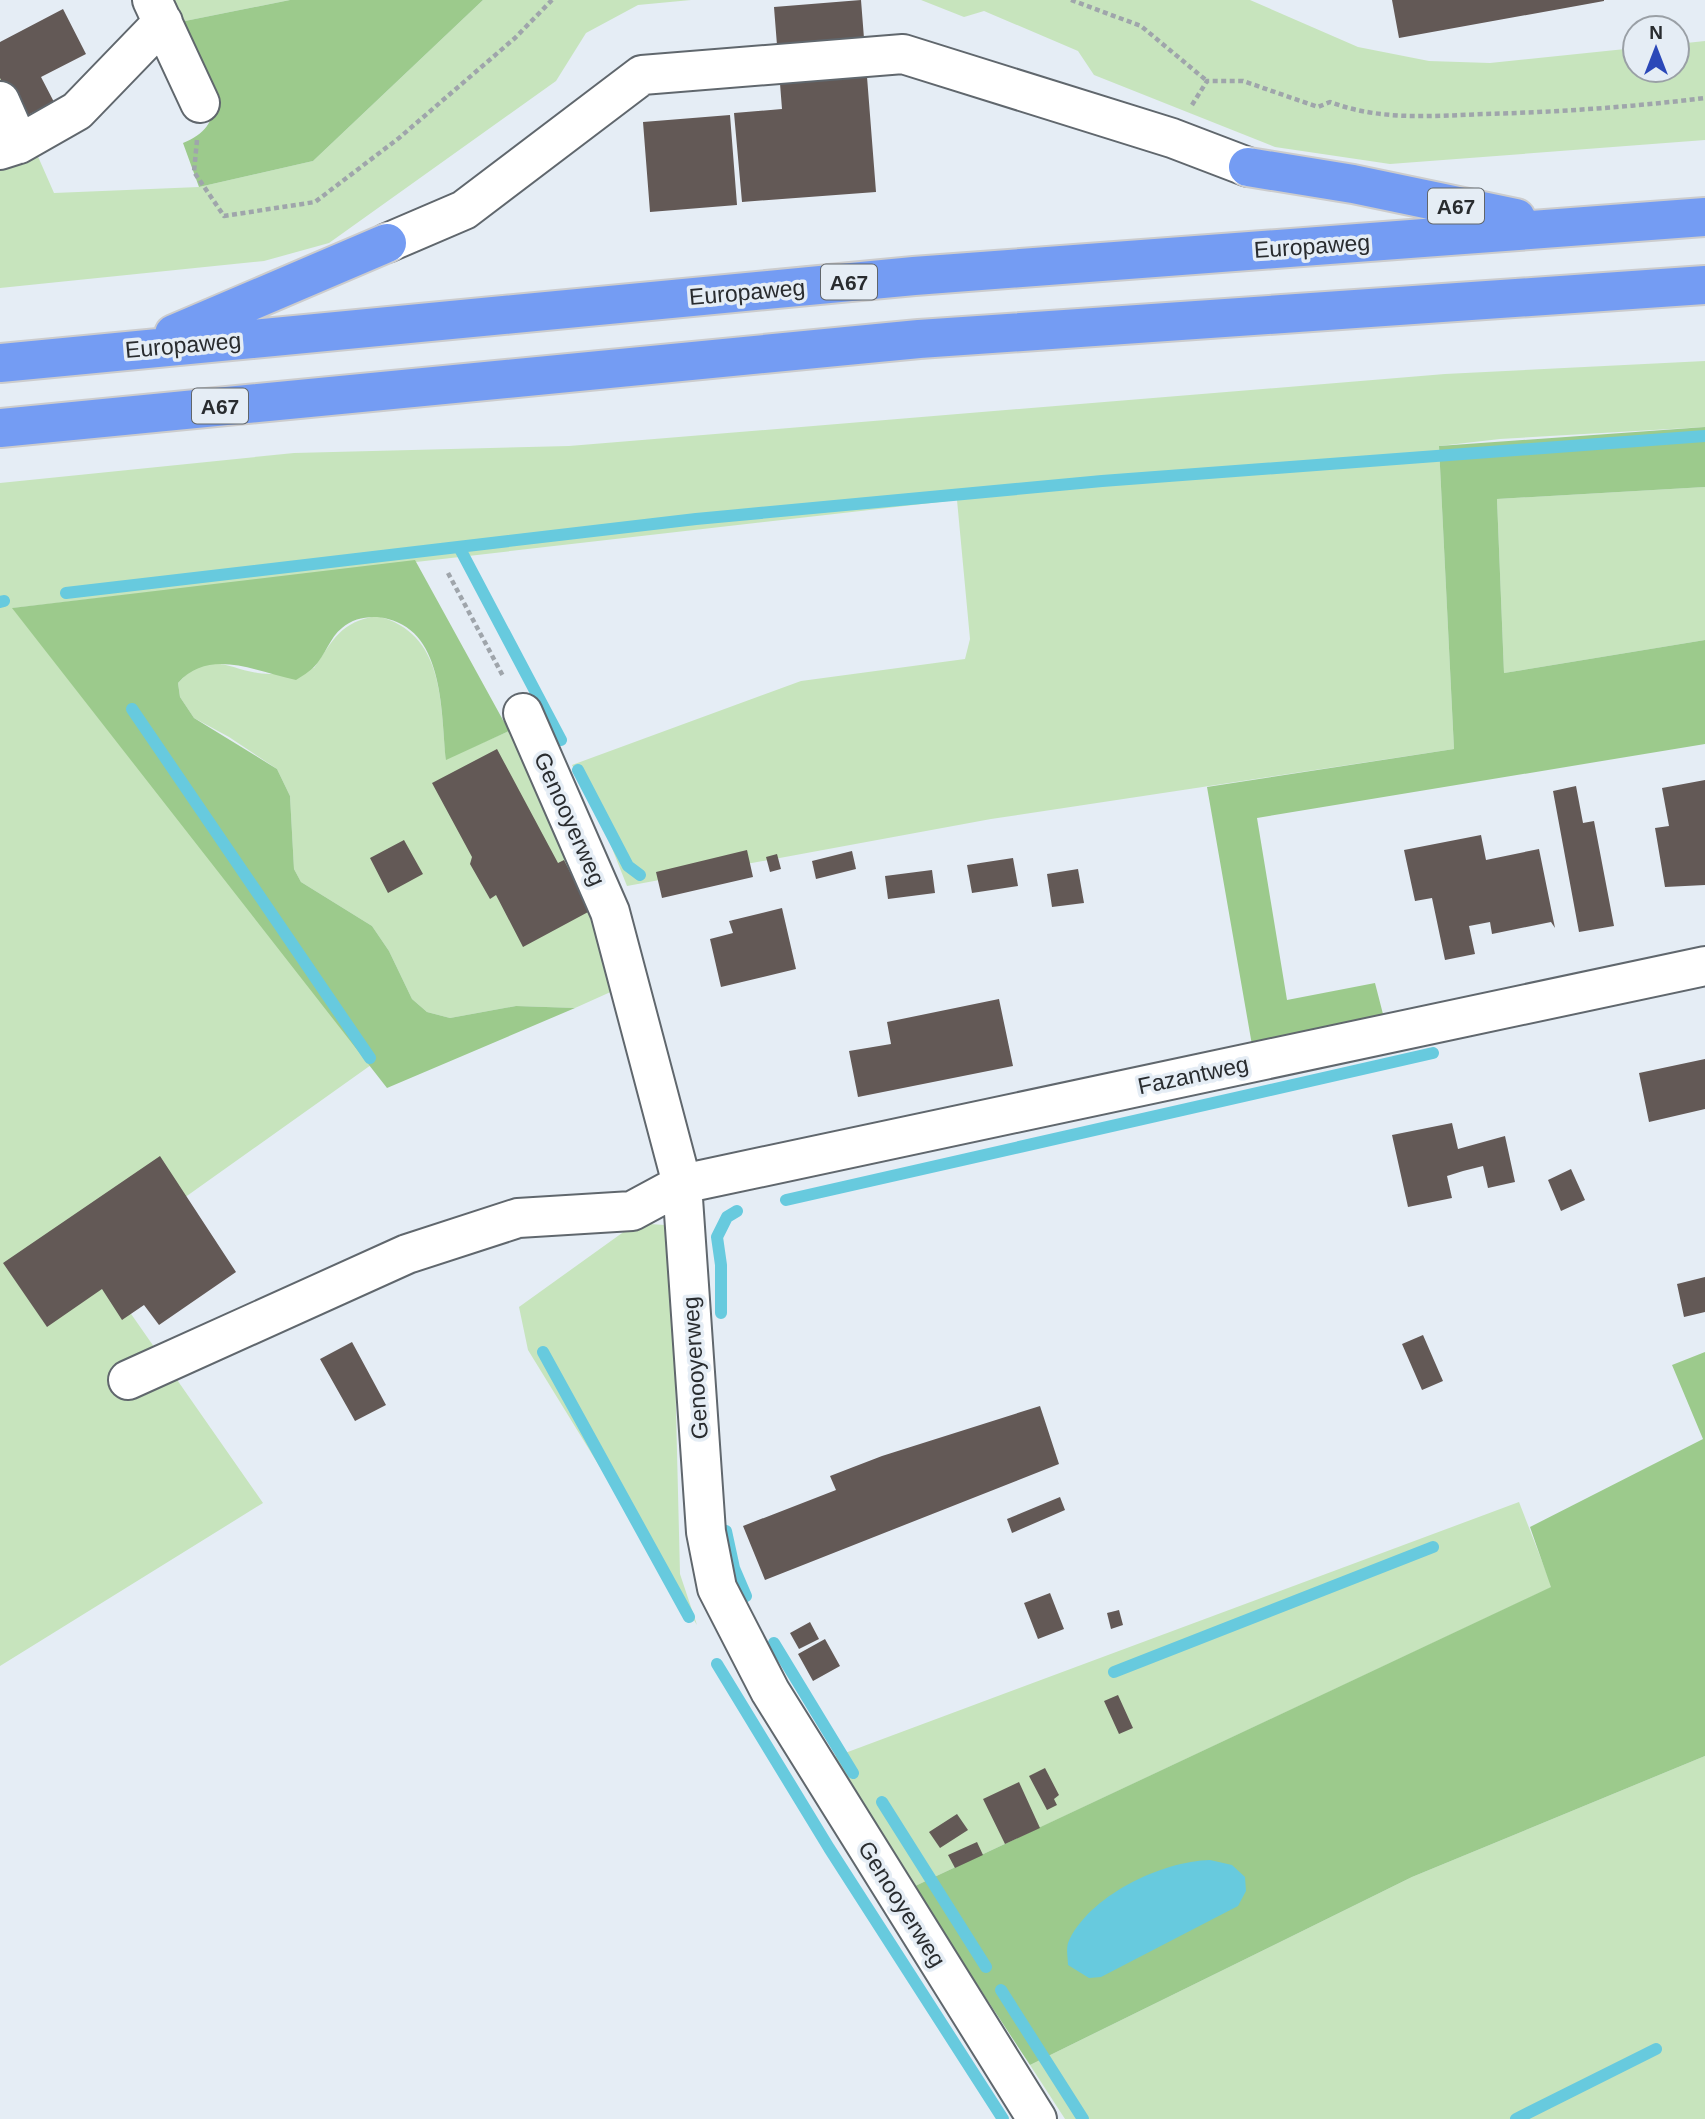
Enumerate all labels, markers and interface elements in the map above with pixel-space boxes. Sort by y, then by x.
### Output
north arrow [1621,14,1691,84]
text: N [1649,22,1663,43]
road number: A67 [1428,188,1484,224]
street label: Europaweg [1253,229,1371,263]
road number: A67 [821,264,877,300]
street label: Europaweg [688,274,806,310]
street label: Europaweg [124,327,242,363]
road number: A67 [192,388,248,424]
street label: Genooyerweg [529,748,611,890]
street label: Fazantweg [1135,1051,1251,1099]
street label: Genooyerweg [677,1296,713,1440]
street label: Genooyerweg [853,1836,951,1972]

